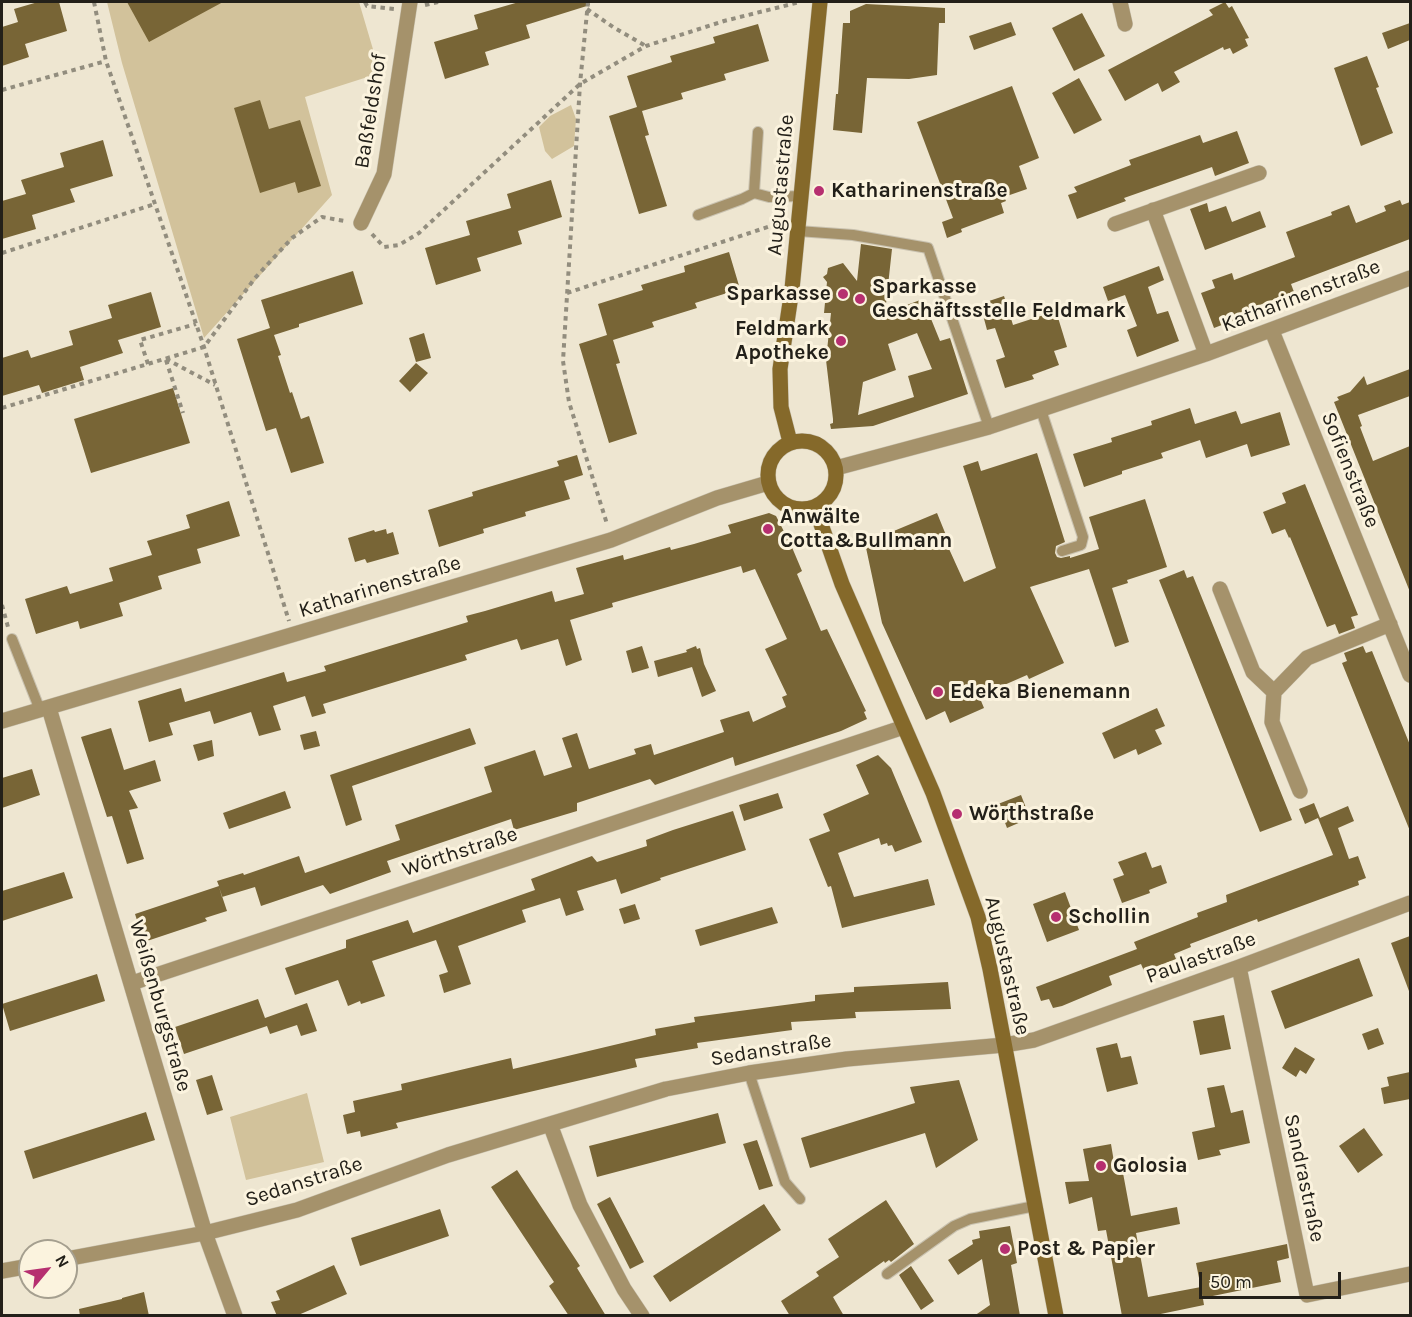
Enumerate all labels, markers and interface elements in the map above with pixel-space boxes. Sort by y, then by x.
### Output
street label: Baßfeldshof [349,52,393,170]
street label: Augustastraße [762,113,800,257]
place label: Katharinenstraße [831,178,1008,204]
marker: Katharinenstraße [812,184,826,198]
street label: Katharinenstraße [1218,254,1384,338]
place label: Sparkasse Geschäftsstelle Feldmark [872,274,1126,324]
place label: Sparkasse [726,281,831,307]
marker: Sparkasse [836,287,850,301]
marker: Sparkasse Geschäftsstelle Feldmark [853,292,867,306]
place label: Feldmark Apotheke [735,316,829,366]
marker: Feldmark Apotheke [834,334,848,348]
street label: Sofienstraße [1315,408,1385,532]
place label: Anwälte Cotta&Bullmann [780,504,952,554]
marker: Anwälte Cotta&Bullmann [761,522,775,536]
street label: Katharinenstraße [296,550,464,624]
place label: Edeka Bienemann [950,679,1131,705]
marker: Edeka Bienemann [931,685,945,699]
place label: Wörthstraße [969,801,1094,827]
marker: Wörthstraße [950,807,964,821]
street label: Wörthstraße [399,822,521,882]
street label: Augustastraße [979,894,1035,1038]
place label: Schollin [1068,904,1150,930]
marker: Schollin [1049,910,1063,924]
street label: Weißenburgstraße [123,917,197,1095]
street label: Paulastraße [1143,926,1259,990]
street label: Sedanstraße [709,1028,833,1072]
street label: Sandrastraße [1278,1112,1330,1244]
street label: Sedanstraße [242,1151,366,1213]
place label: Golosia [1113,1153,1188,1179]
marker: Golosia [1094,1159,1108,1173]
place label: Post & Papier [1017,1236,1155,1262]
north arrow [18,1239,78,1299]
marker: Post & Papier [998,1242,1012,1256]
text: N [51,1251,74,1271]
scale bar [1202,1260,1344,1298]
text: 50 m [1210,1271,1252,1293]

